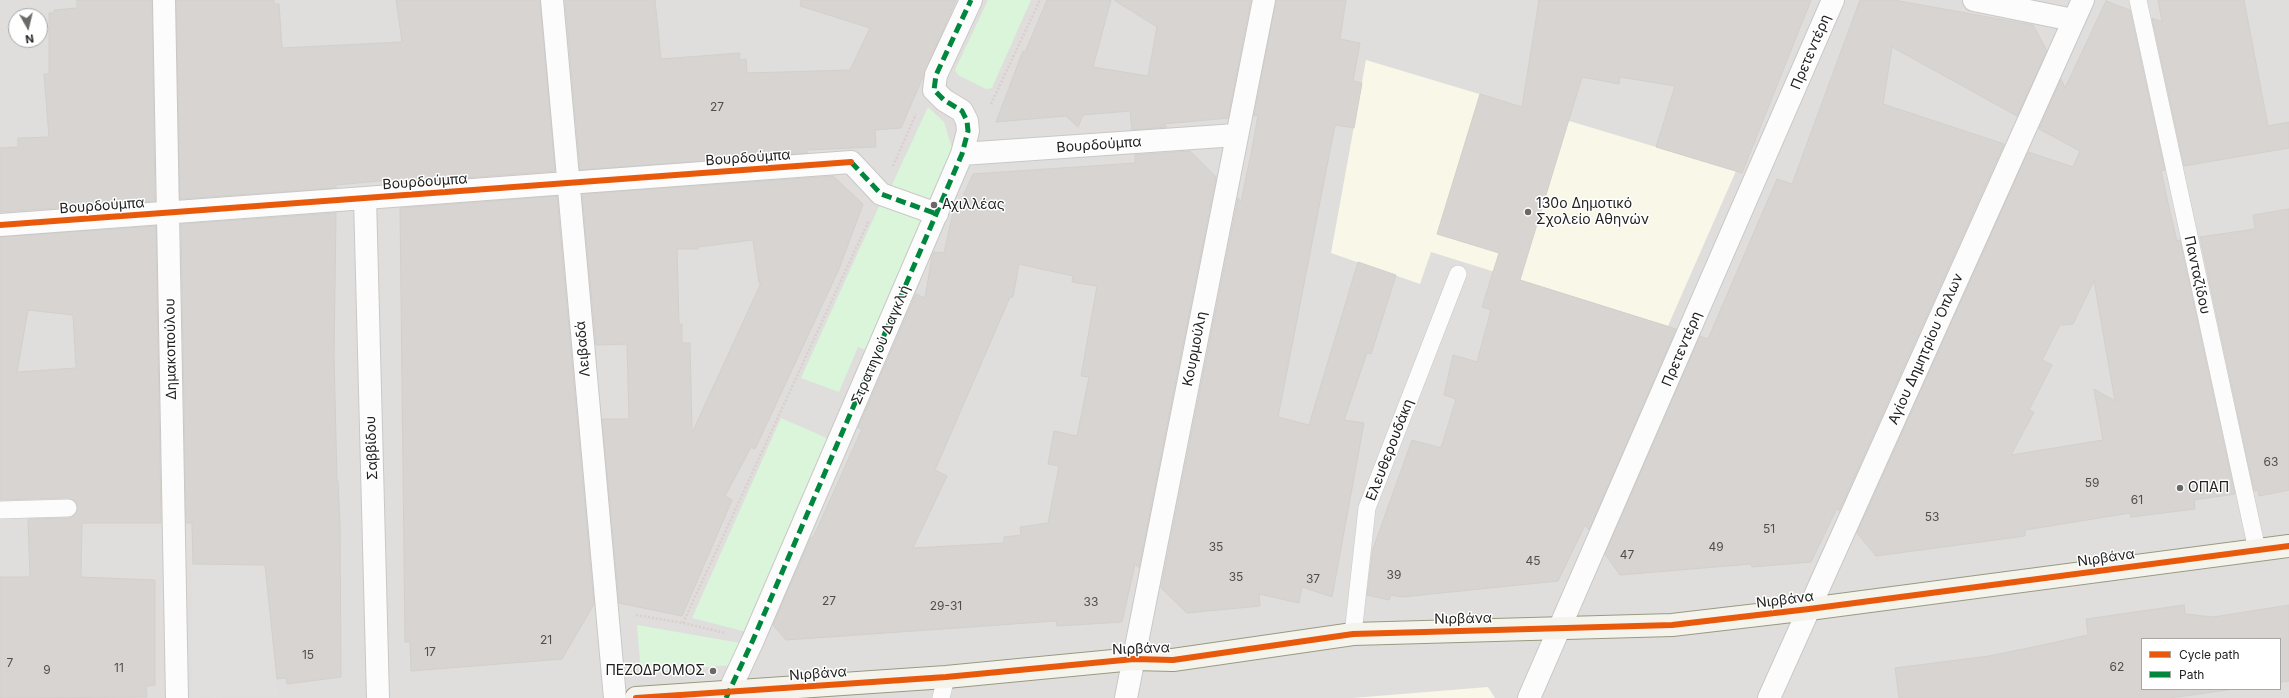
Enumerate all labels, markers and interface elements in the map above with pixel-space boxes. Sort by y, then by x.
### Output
north arrow [8,8,48,48]
street label: Πρετεντέρη [1788,12,1834,92]
text: N [24,31,35,46]
house number: 27 [710,100,724,114]
street label: Βουρδούμπα [1056,134,1142,156]
street label: Βουρδούμπα [705,147,791,169]
street label: Βουρδούμπα [382,171,468,193]
street label: Βουρδούμπα [59,195,145,217]
place label: 130ο Δημοτικό Σχολείο Αθηνών [1536,196,1649,228]
place label: Αχιλλέας [942,197,1005,213]
marker: Αχιλλέας [929,200,939,210]
marker: 130ο Δημοτικό Σχολείο Αθηνών [1523,207,1533,217]
street label: Πανταζίδου [2181,234,2213,316]
street label: Αγίου Δημητρίου Όπλων [1885,271,1967,427]
street label: Στρατηγού Δαγκλή [848,283,914,407]
street label: Δημακοπούλου [162,298,180,400]
street label: Πρετεντέρη [1659,309,1705,389]
street label: Κουρμούλη [1180,310,1210,388]
street label: Λειβαδά [572,320,594,378]
street label: Ελευθερουδάκη [1363,397,1417,503]
street label: Σαββίδου [362,416,382,480]
house number: 63 [2264,455,2278,469]
house number: 59 [2085,476,2099,490]
place label: ΟΠΑΠ [2188,480,2229,496]
marker: ΟΠΑΠ [2175,483,2185,493]
house number: 61 [2131,493,2143,507]
house number: 53 [1925,510,1939,524]
house number: 51 [1763,522,1775,536]
house number: 35 [1209,540,1223,554]
house number: 49 [1708,540,1724,554]
street label: Νιρβάνα [2076,546,2136,570]
house number: 47 [1620,548,1634,562]
house number: 45 [1525,554,1541,568]
house number: 39 [1387,568,1401,582]
house number: 35 [1229,570,1243,584]
house number: 37 [1306,572,1320,586]
street label: Νιρβάνα [1755,588,1815,612]
house number: 27 [822,594,836,608]
house number: 33 [1084,595,1098,609]
house number: 29-31 [930,599,962,613]
street label: Νιρβάνα [1434,610,1492,628]
house number: 21 [540,633,552,647]
legend [2141,638,2281,690]
street label: Νιρβάνα [1112,640,1170,658]
house number: 17 [424,645,436,659]
text: Cycle path [2179,647,2240,662]
house number: 15 [302,648,314,662]
house number: 7 [7,656,13,670]
house number: 62 [2110,660,2124,674]
house number: 11 [114,661,124,675]
house number: 9 [43,663,51,677]
place label: ΠΕΖΟΔΡΟΜΟΣ [605,663,705,679]
street label: Νιρβάνα [789,664,847,684]
marker: ΠΕΖΟΔΡΟΜΟΣ [708,666,718,676]
text: Path [2179,667,2204,682]

